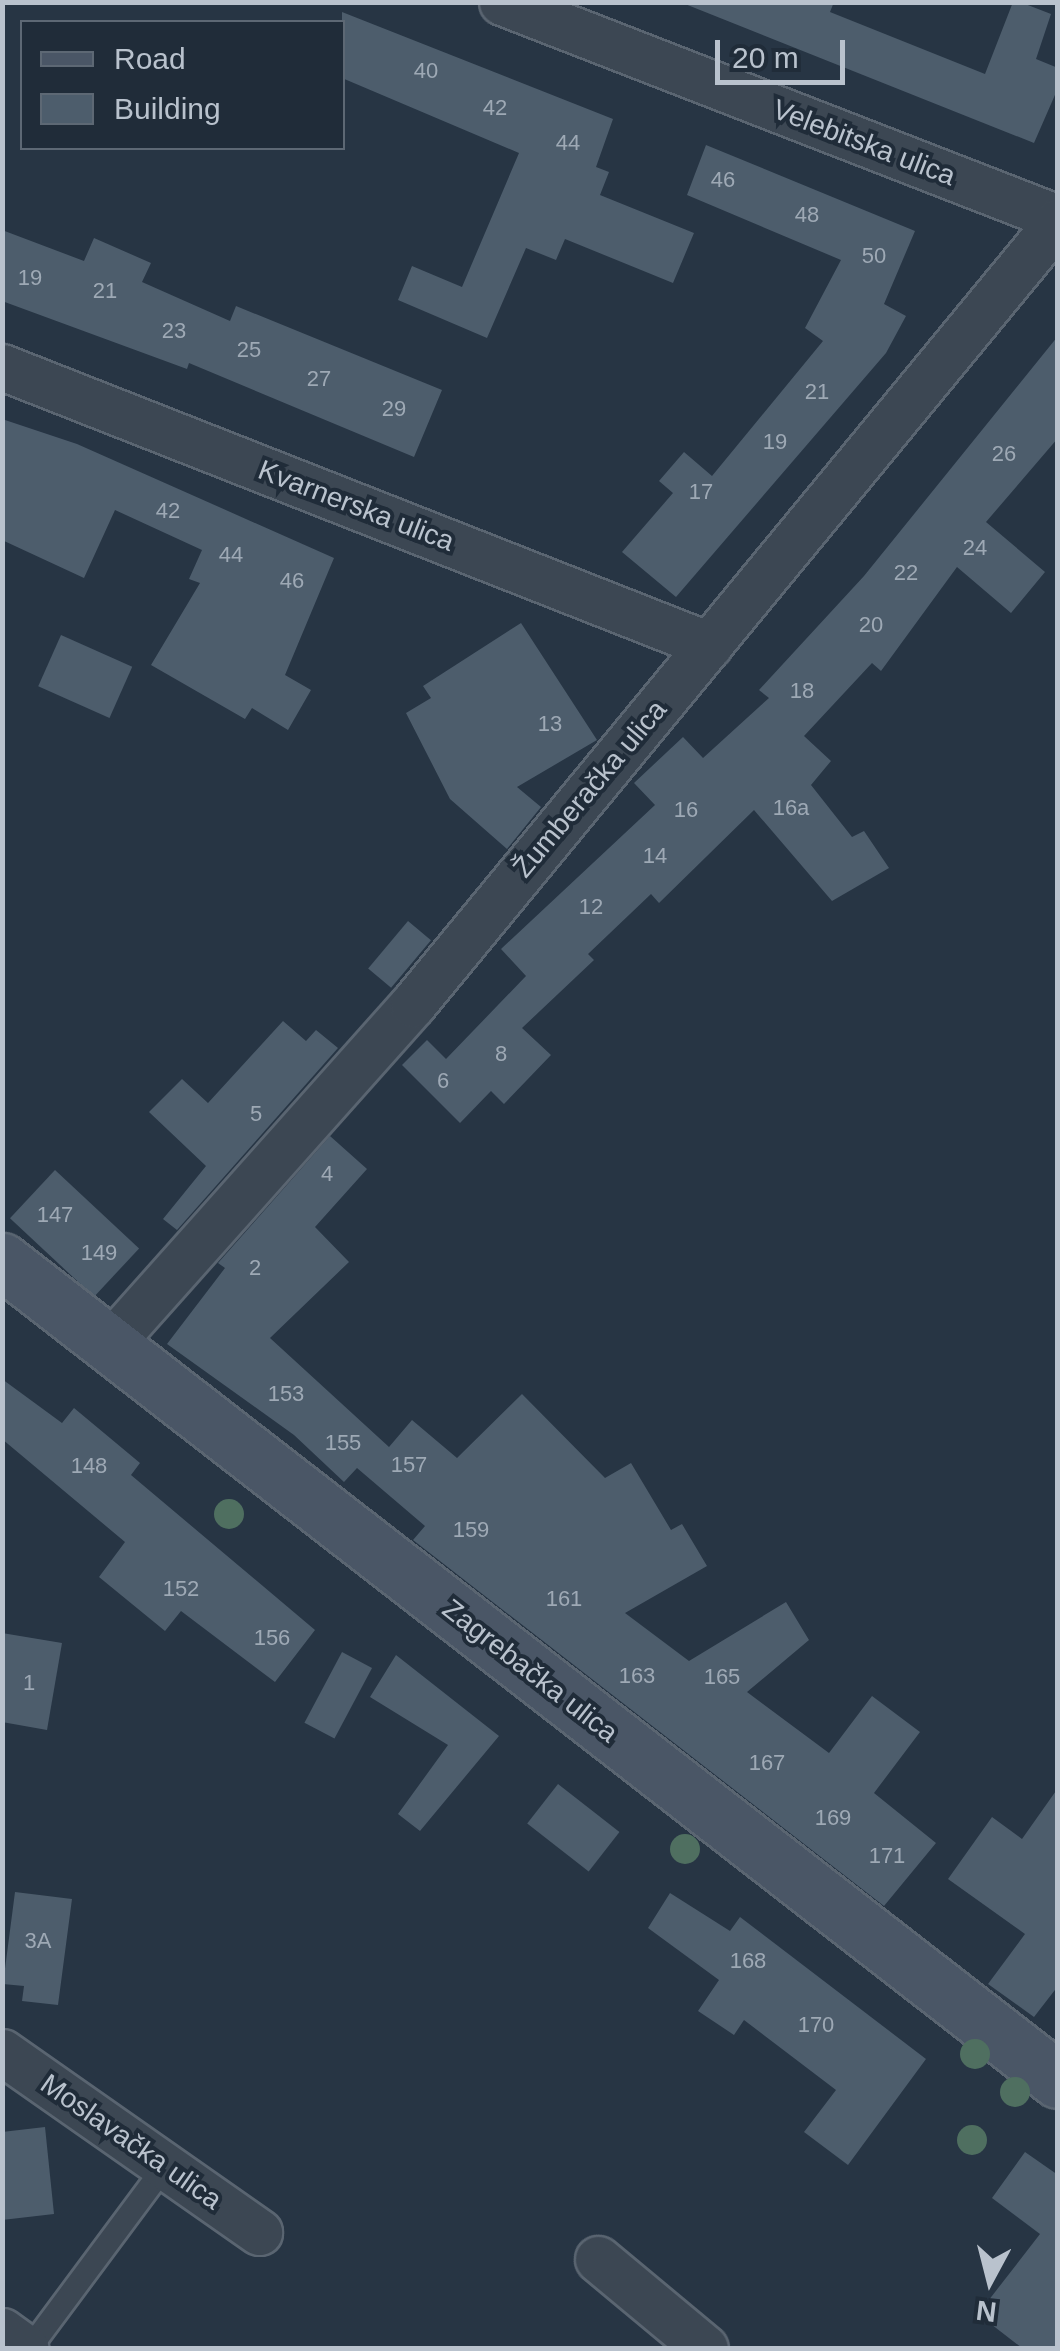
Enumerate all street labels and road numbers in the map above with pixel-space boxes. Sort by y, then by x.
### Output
street label: Velebitska ulica [768,93,960,193]
street label: Kvarnerska ulica [253,453,459,559]
street label: Žumberačka ulica [506,694,674,884]
street label: Zagrebačka ulica [436,1592,624,1750]
street label: Moslavačka ulica [34,2067,228,2217]

